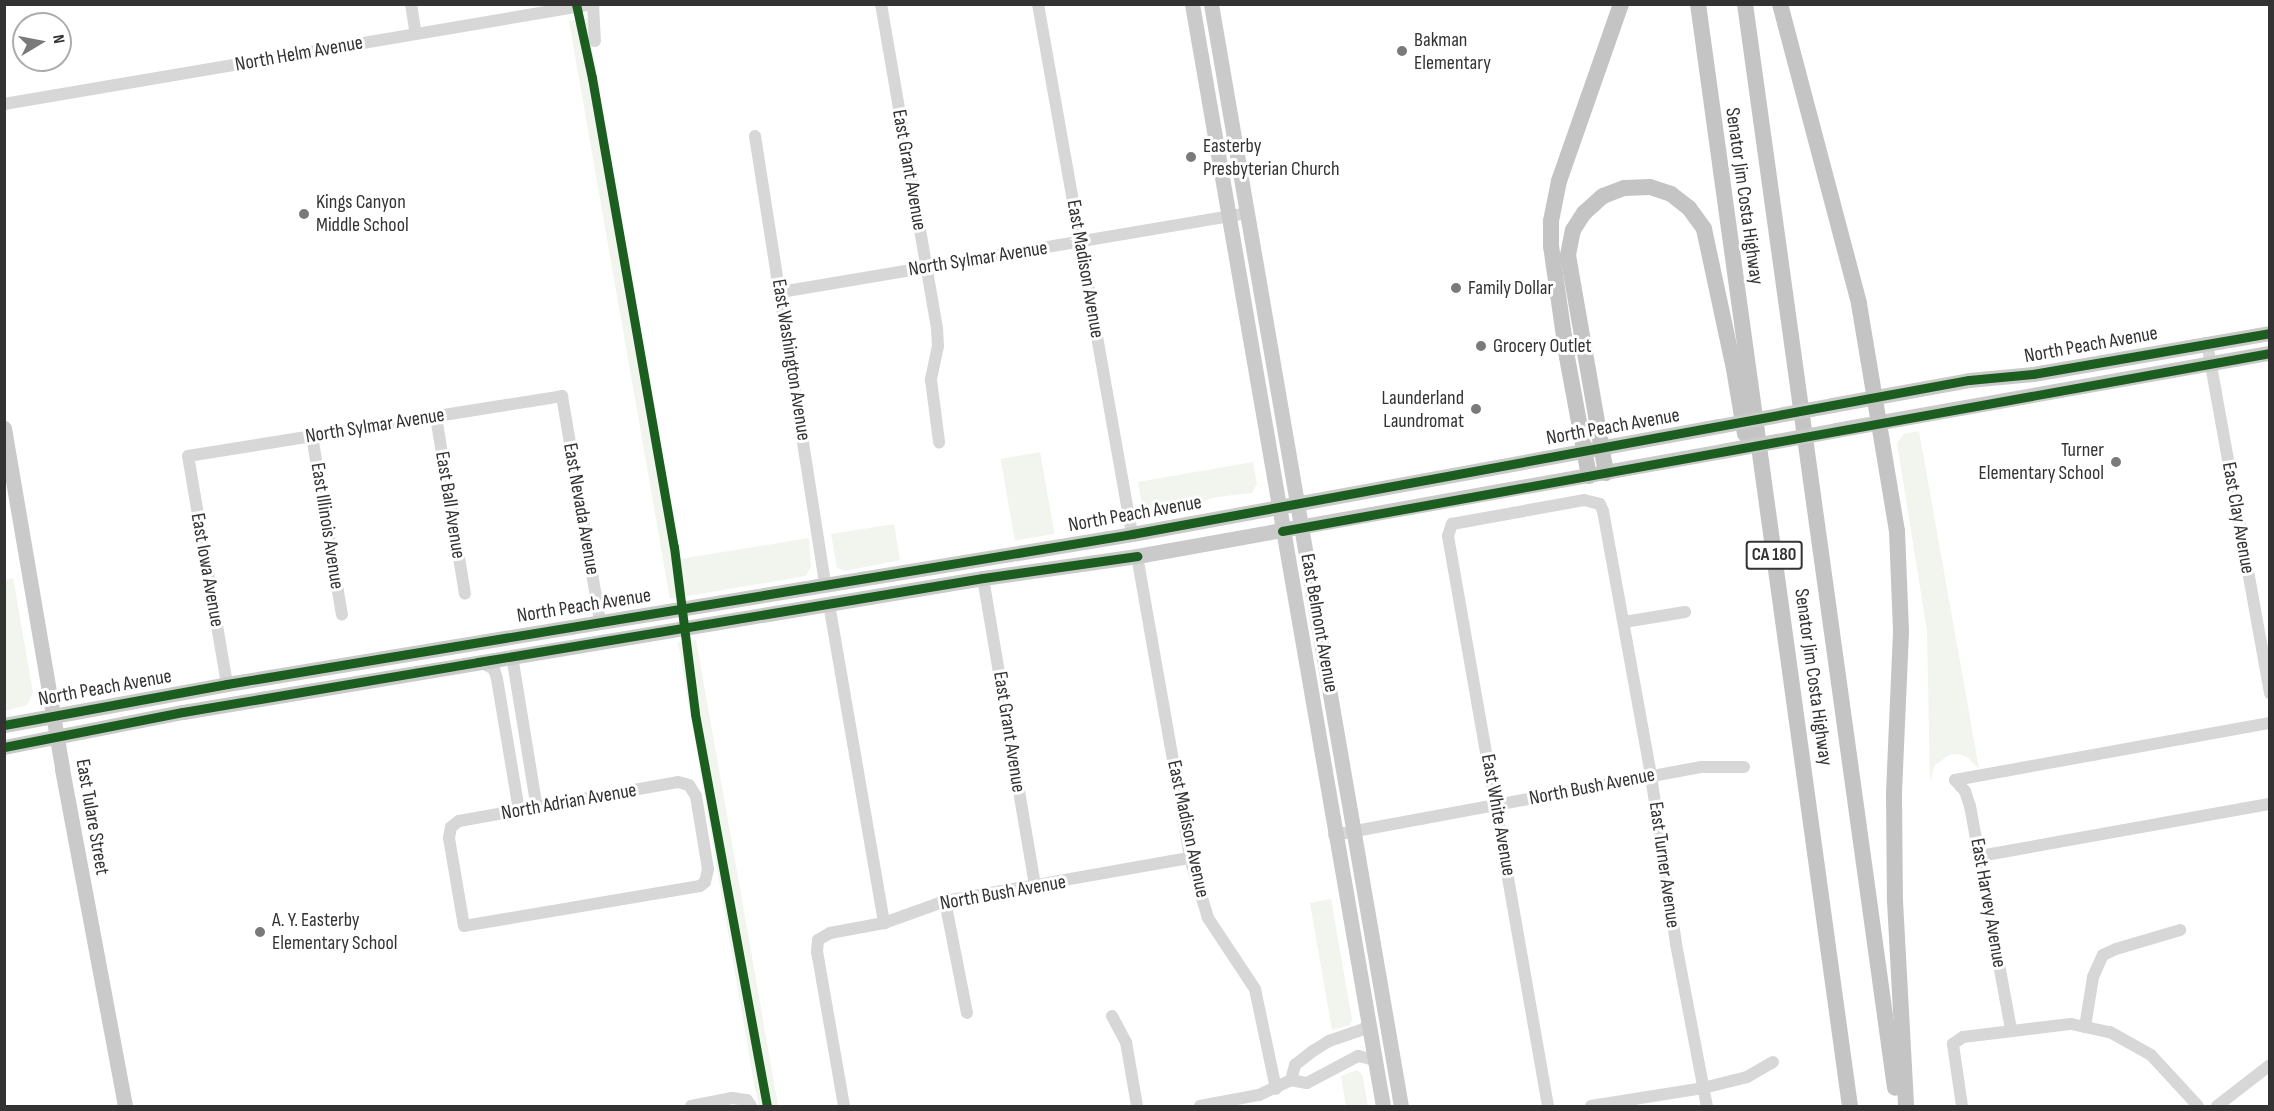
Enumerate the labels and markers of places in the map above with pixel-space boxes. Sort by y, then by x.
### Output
place label: Bakman Elementary [1414,28,1491,75]
marker: Bakman Elementary [1395,44,1409,58]
place label: Easterby Presbyterian Church [1203,134,1340,181]
marker: Easterby Presbyterian Church [1184,150,1198,164]
place label: Kings Canyon Middle School [316,190,409,237]
marker: Kings Canyon Middle School [297,207,311,221]
place label: Family Dollar [1468,276,1553,300]
marker: Family Dollar [1449,281,1463,295]
place label: Grocery Outlet [1493,334,1592,358]
marker: Grocery Outlet [1474,339,1488,353]
place label: Launderland Laundromat [1382,386,1464,433]
marker: Launderland Laundromat [1469,402,1483,416]
place label: Turner Elementary School [1978,438,2104,485]
marker: Turner Elementary School [2109,455,2123,469]
place label: A. Y. Easterby Elementary School [272,909,398,956]
marker: A. Y. Easterby Elementary School [253,925,267,939]

